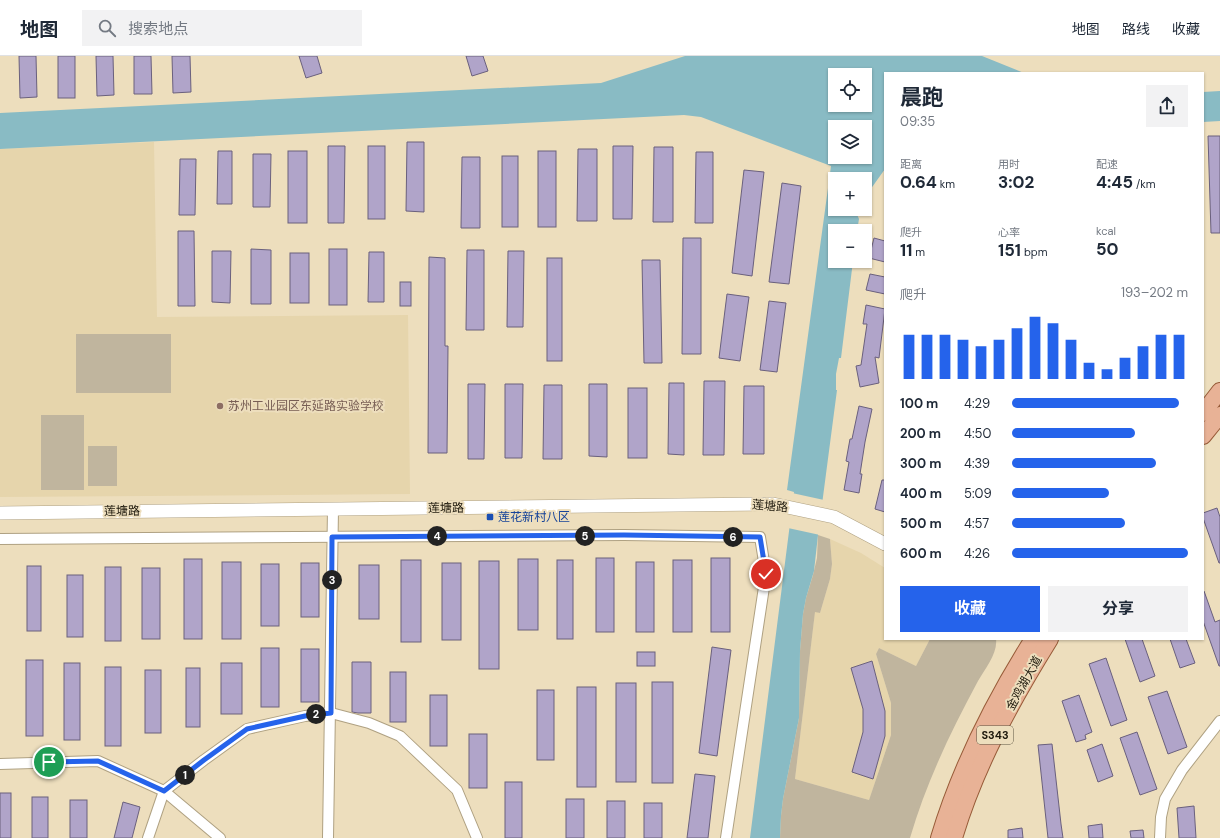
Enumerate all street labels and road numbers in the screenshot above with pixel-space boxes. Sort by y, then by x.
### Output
street label: 莲塘路 [751,496,789,516]
street label: 莲塘路 [428,500,464,516]
street label: 莲塘路 [104,503,140,519]
street label: 金鸡湖大道 [1002,653,1046,713]
road number: S343 [977,726,1013,744]

